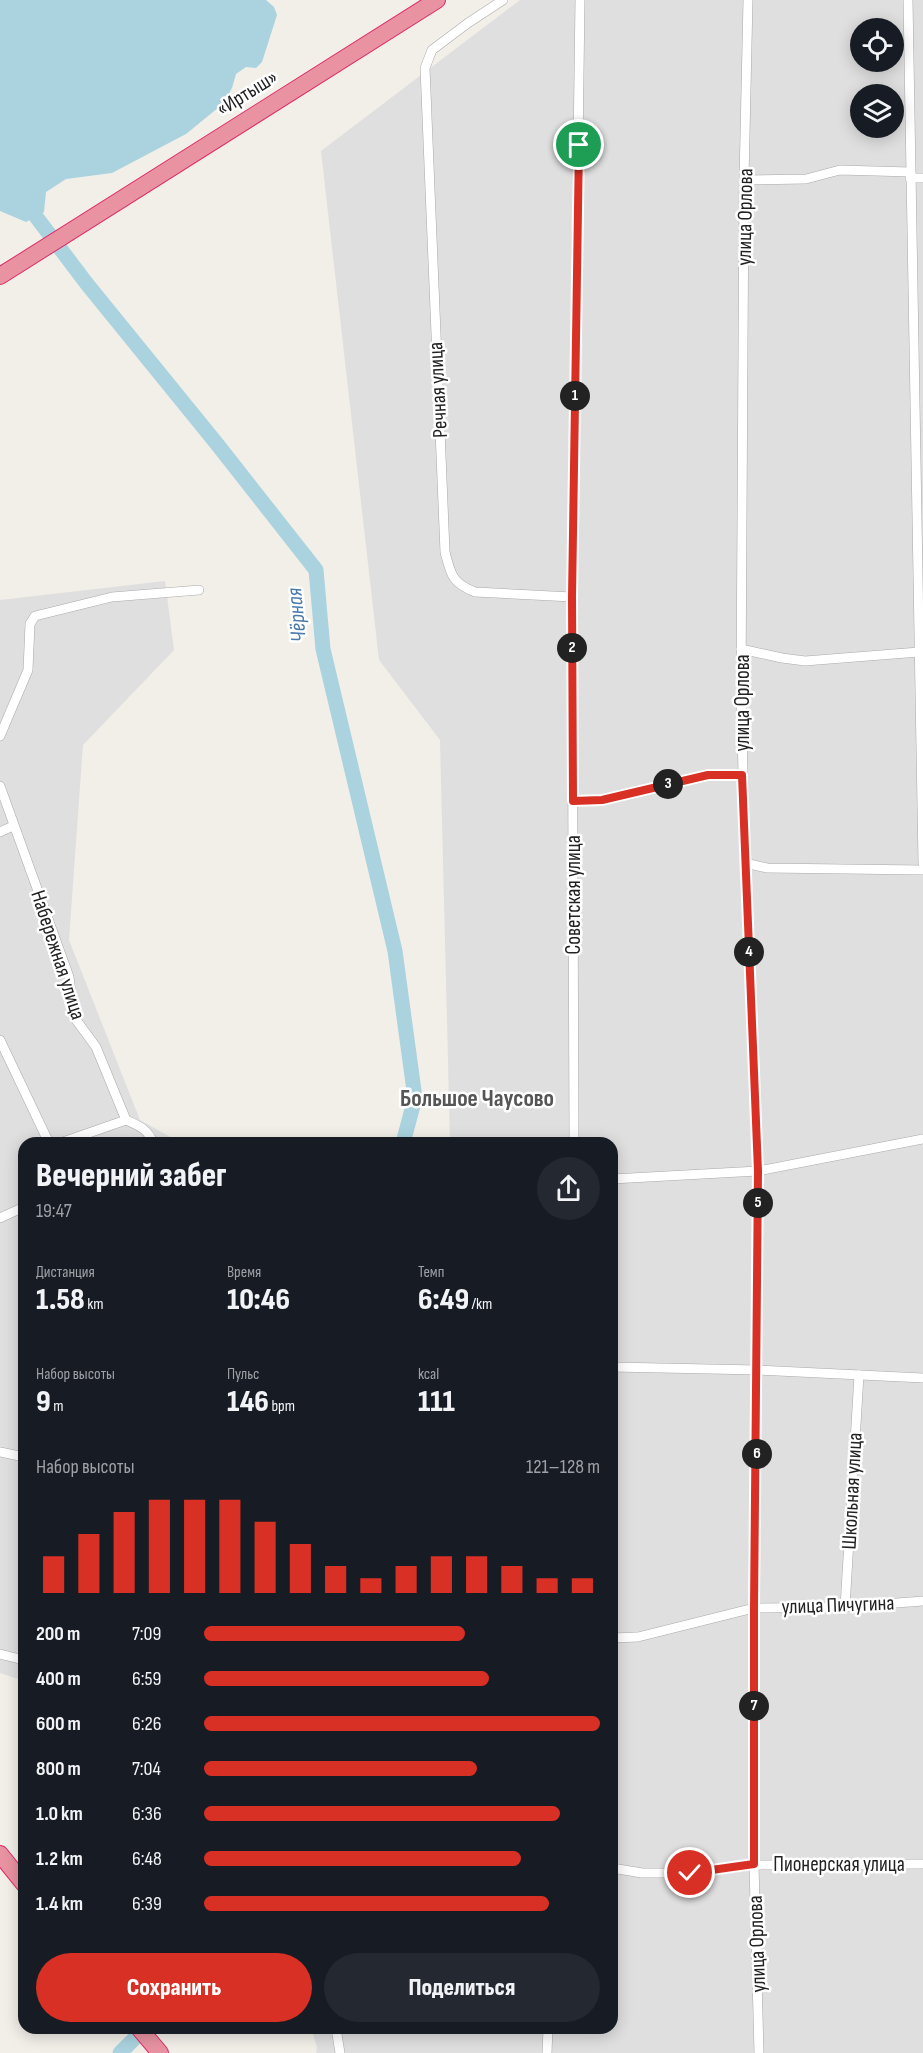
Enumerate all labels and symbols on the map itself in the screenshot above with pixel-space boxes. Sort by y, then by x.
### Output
street label: «Иртыш» [212,65,282,121]
pin [553,119,604,170]
street label: улица Орлова [732,168,758,266]
street label: Речная улица [423,341,453,439]
pin: 1 [560,381,590,411]
water label: Чёрная [281,586,313,643]
pin: 2 [557,633,587,663]
street label: улица Орлова [730,654,755,752]
pin: 3 [653,769,683,799]
street label: Советская улица [561,835,586,955]
street label: Набережная улица [25,887,91,1023]
pin: 4 [734,937,764,967]
district label: Большое Чаусово [400,1084,554,1113]
pin: 5 [743,1188,773,1218]
street label: Школьная улица [836,1432,868,1550]
pin: 6 [742,1439,772,1469]
street label: улица Пичугина [781,1591,895,1619]
pin: 7 [739,1691,769,1721]
pin [664,1847,715,1898]
street label: Пионерская улица [773,1852,905,1877]
street label: улица Орлова [743,1895,771,1993]

